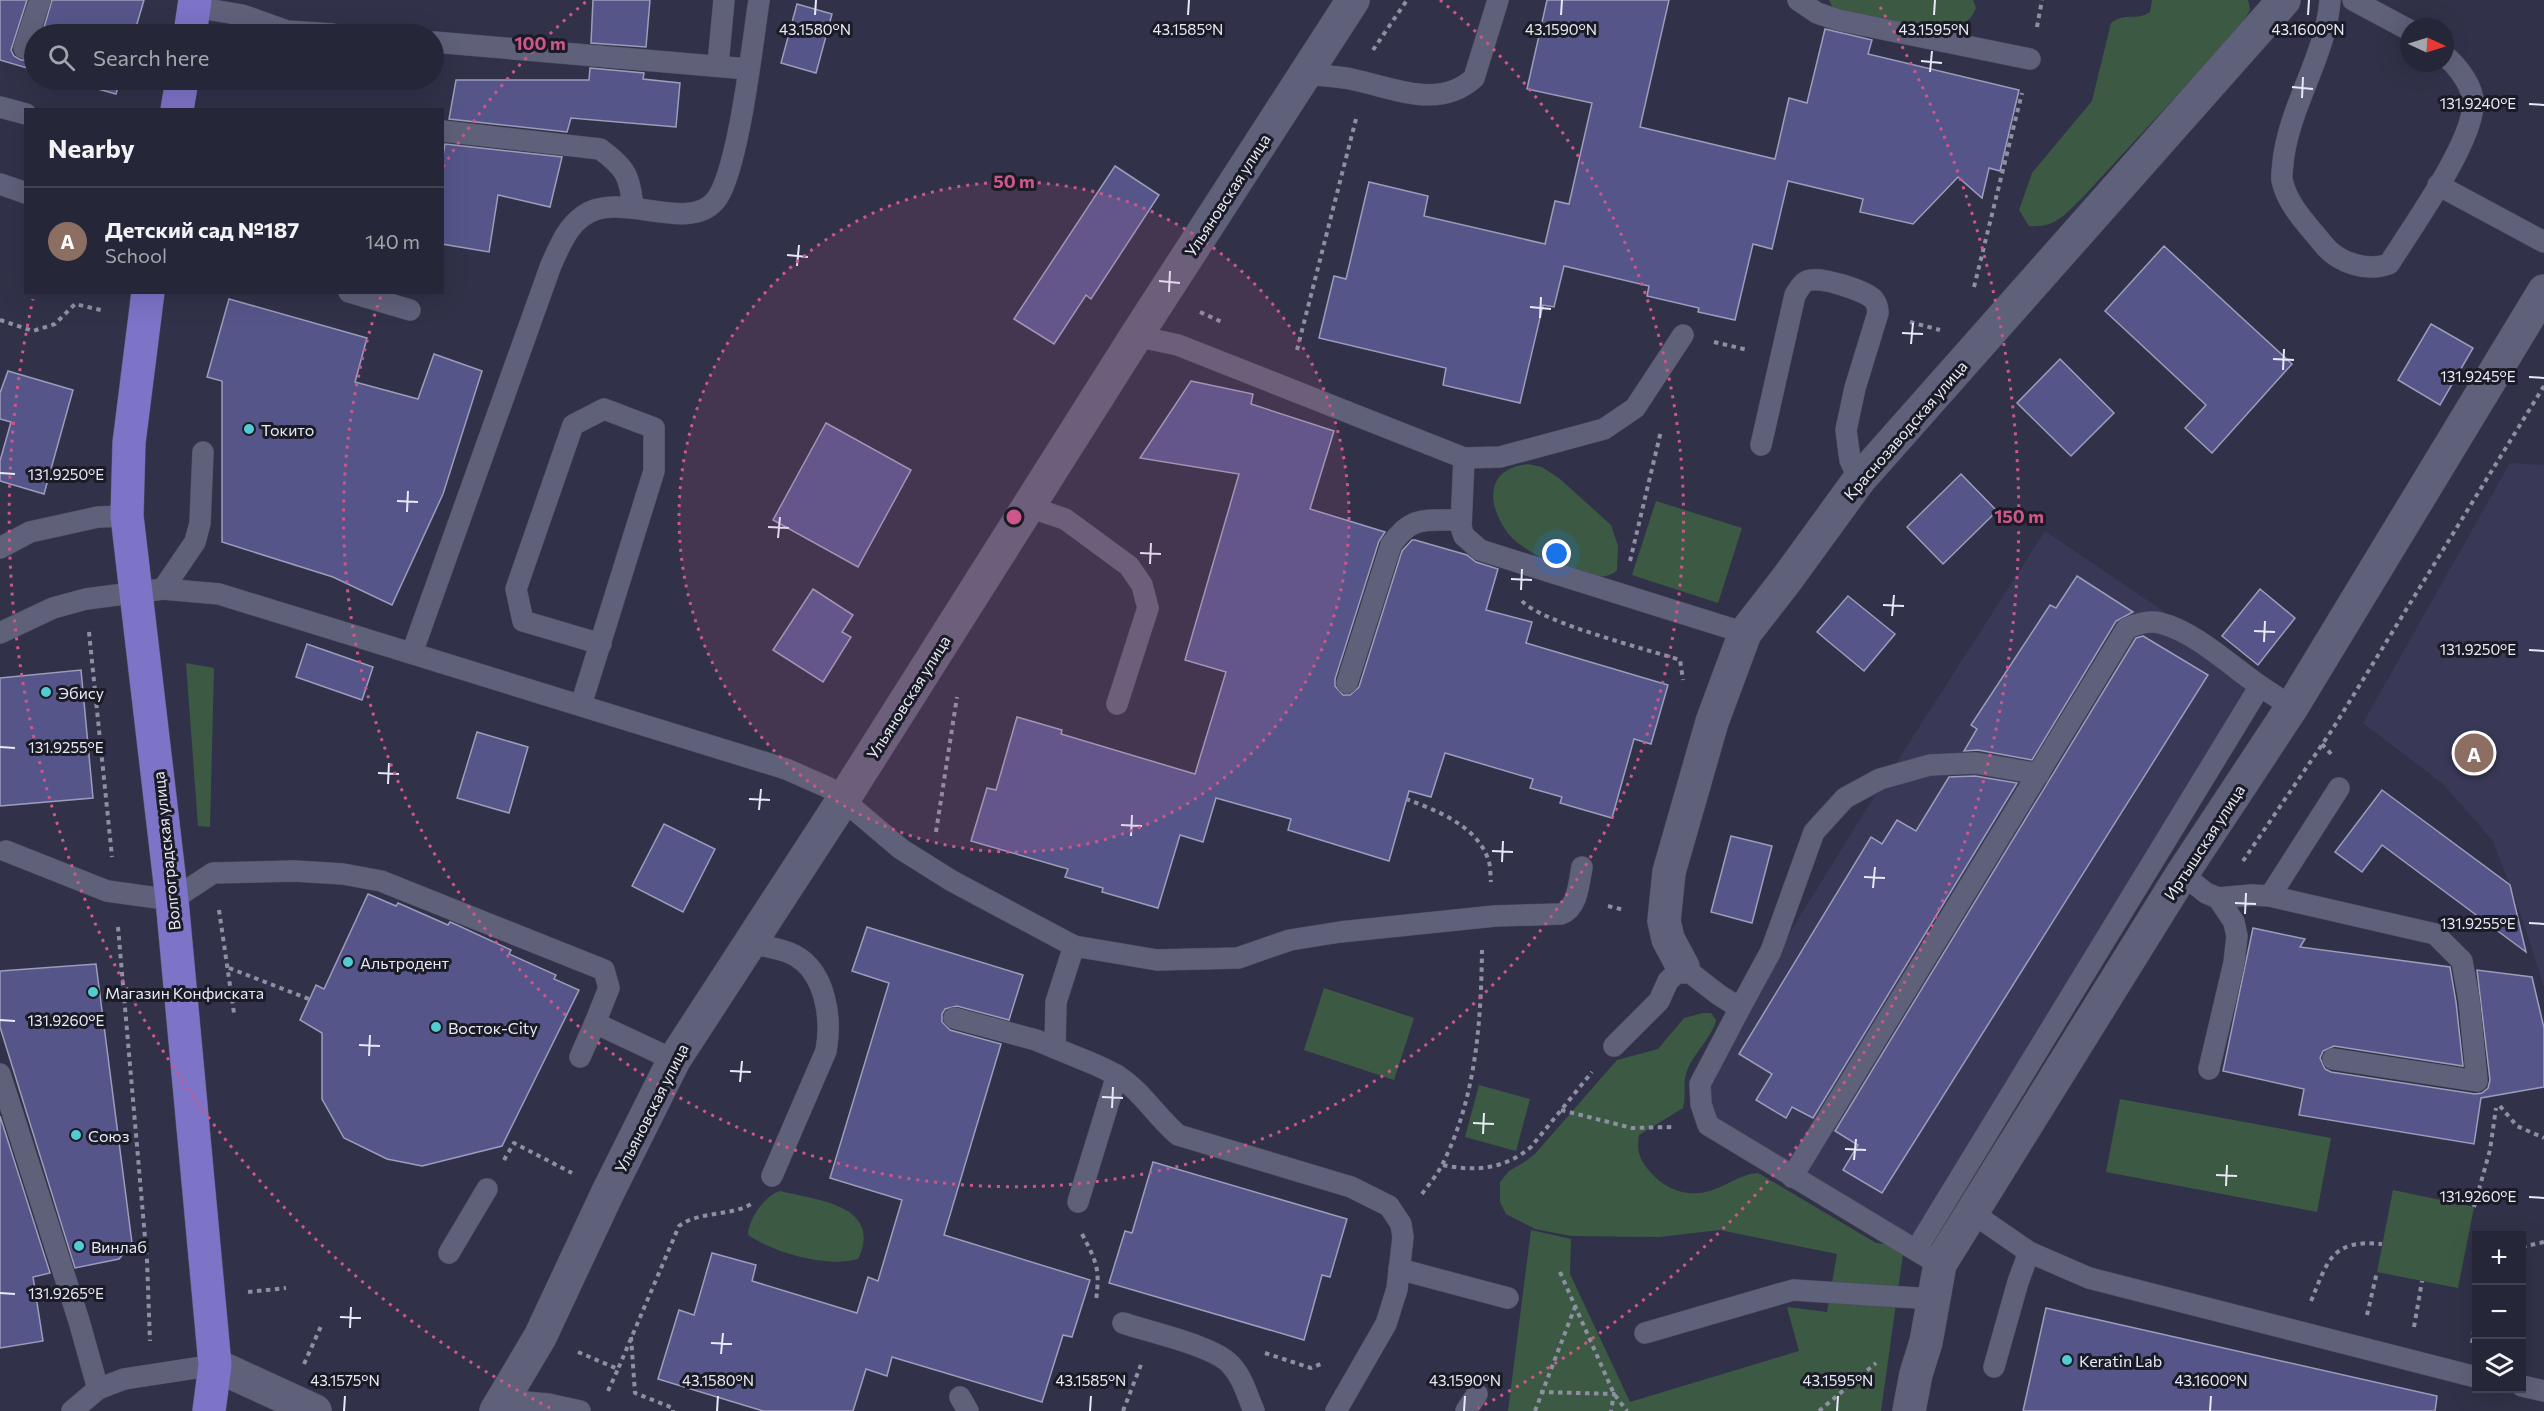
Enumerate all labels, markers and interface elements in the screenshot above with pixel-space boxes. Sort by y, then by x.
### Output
north arrow [2400,18,2454,72]
text: 43.1580°N [779,20,851,38]
text: 43.1585°N [1153,20,1223,38]
text: 43.1590°N [1525,20,1597,38]
text: 43.1595°N [1899,20,1969,38]
text: 43.1600°N [2271,20,2345,38]
search box [24,24,444,90]
text: 100 m [514,32,566,54]
icon: search [45,41,78,74]
text: Search here [93,44,209,71]
text: 131.9240°E [2440,94,2516,112]
street label: Ульяновская улица [1180,130,1274,260]
text: Nearby [48,132,135,163]
text: 50 m [993,170,1035,192]
text: Детский сад №187 [105,216,299,243]
text: A [60,229,75,253]
text: 140 m [365,229,420,253]
text: School [105,243,167,267]
street label: Краснозаводская улица [1839,356,1971,504]
text: 131.9245°E [2440,367,2516,385]
place label: Токито [261,420,314,439]
marker: Токито [242,422,256,436]
text: 131.9250°E [28,465,104,483]
text: 150 m [1994,505,2044,527]
centre of rings [1004,507,1024,527]
your location [1542,539,1571,568]
street label: Ульяновская улица [862,632,954,762]
text: 131.9250°E [2440,640,2516,658]
place label: Эбису [58,683,104,702]
marker: Эбису [39,685,53,699]
pin: A [2454,730,2494,776]
text: 131.9255°E [28,738,104,756]
street label: Волгоградская улица [148,771,184,931]
street label: Иртышская улица [2160,781,2248,903]
text: 131.9255°E [2440,914,2516,932]
place label: Альтродент [360,953,450,972]
marker: Альтродент [341,955,355,969]
place label: Магазин Конфиската [105,983,264,1002]
marker: Магазин Конфиската [86,985,100,999]
text: 131.9260°E [28,1011,105,1029]
place label: Восток-City [448,1018,538,1037]
marker: Восток-City [429,1020,443,1034]
street label: Ульяновская улица [610,1040,692,1176]
place label: Союз [88,1126,129,1145]
marker: Союз [69,1128,83,1142]
text: 131.9260°E [2440,1187,2517,1205]
map controls [2472,1231,2526,1393]
button: + [2472,1231,2526,1285]
place label: Винлаб [91,1237,147,1256]
marker: Винлаб [72,1239,86,1253]
text: 131.9265°E [28,1284,104,1302]
button: − [2472,1285,2526,1339]
button: layers [2472,1339,2526,1393]
place label: Keratin Lab [2079,1351,2162,1370]
marker: Keratin Lab [2060,1353,2074,1367]
text: 43.1575°N [310,1371,380,1389]
text: 43.1580°N [682,1371,754,1389]
text: 43.1585°N [1056,1371,1126,1389]
text: 43.1590°N [1429,1371,1501,1389]
text: 43.1595°N [1803,1371,1873,1389]
text: 43.1600°N [2174,1371,2248,1389]

